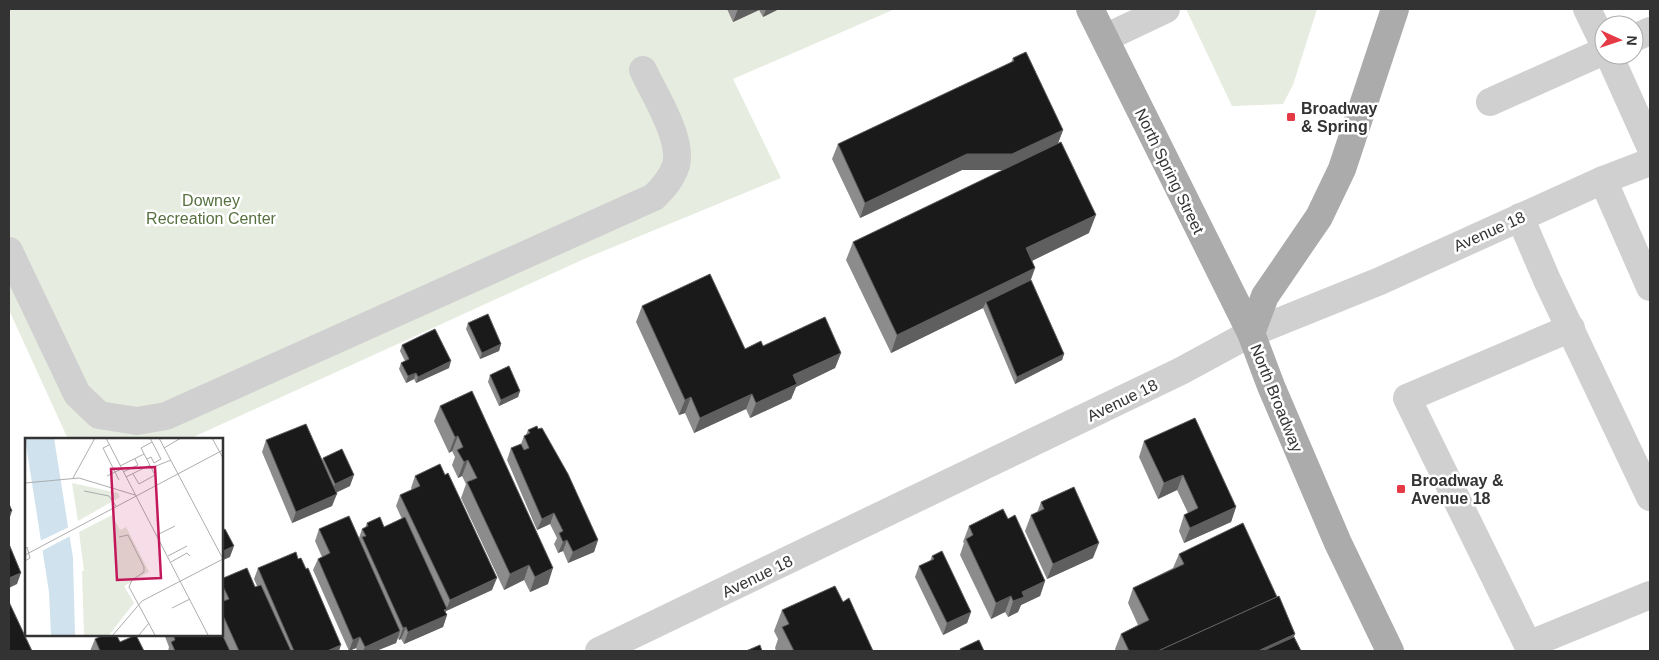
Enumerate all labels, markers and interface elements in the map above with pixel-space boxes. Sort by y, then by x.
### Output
north arrow [1594,15,1644,65]
text: N [1624,35,1640,46]
place label: Broadway & Spring [1301,100,1378,135]
street label: North Spring Street [1132,106,1207,237]
marker: Broadway & Spring [1285,111,1297,123]
park label: Downey Recreation Center [146,192,277,227]
street label: Avenue 18 [1451,208,1528,255]
street label: North Broadway [1247,342,1306,455]
street label: Avenue 18 [1084,376,1160,425]
inset map [25,438,222,635]
place label: Broadway & Avenue 18 [1411,472,1504,507]
marker: Broadway & Avenue 18 [1395,483,1407,495]
street label: Avenue 18 [719,552,795,601]

